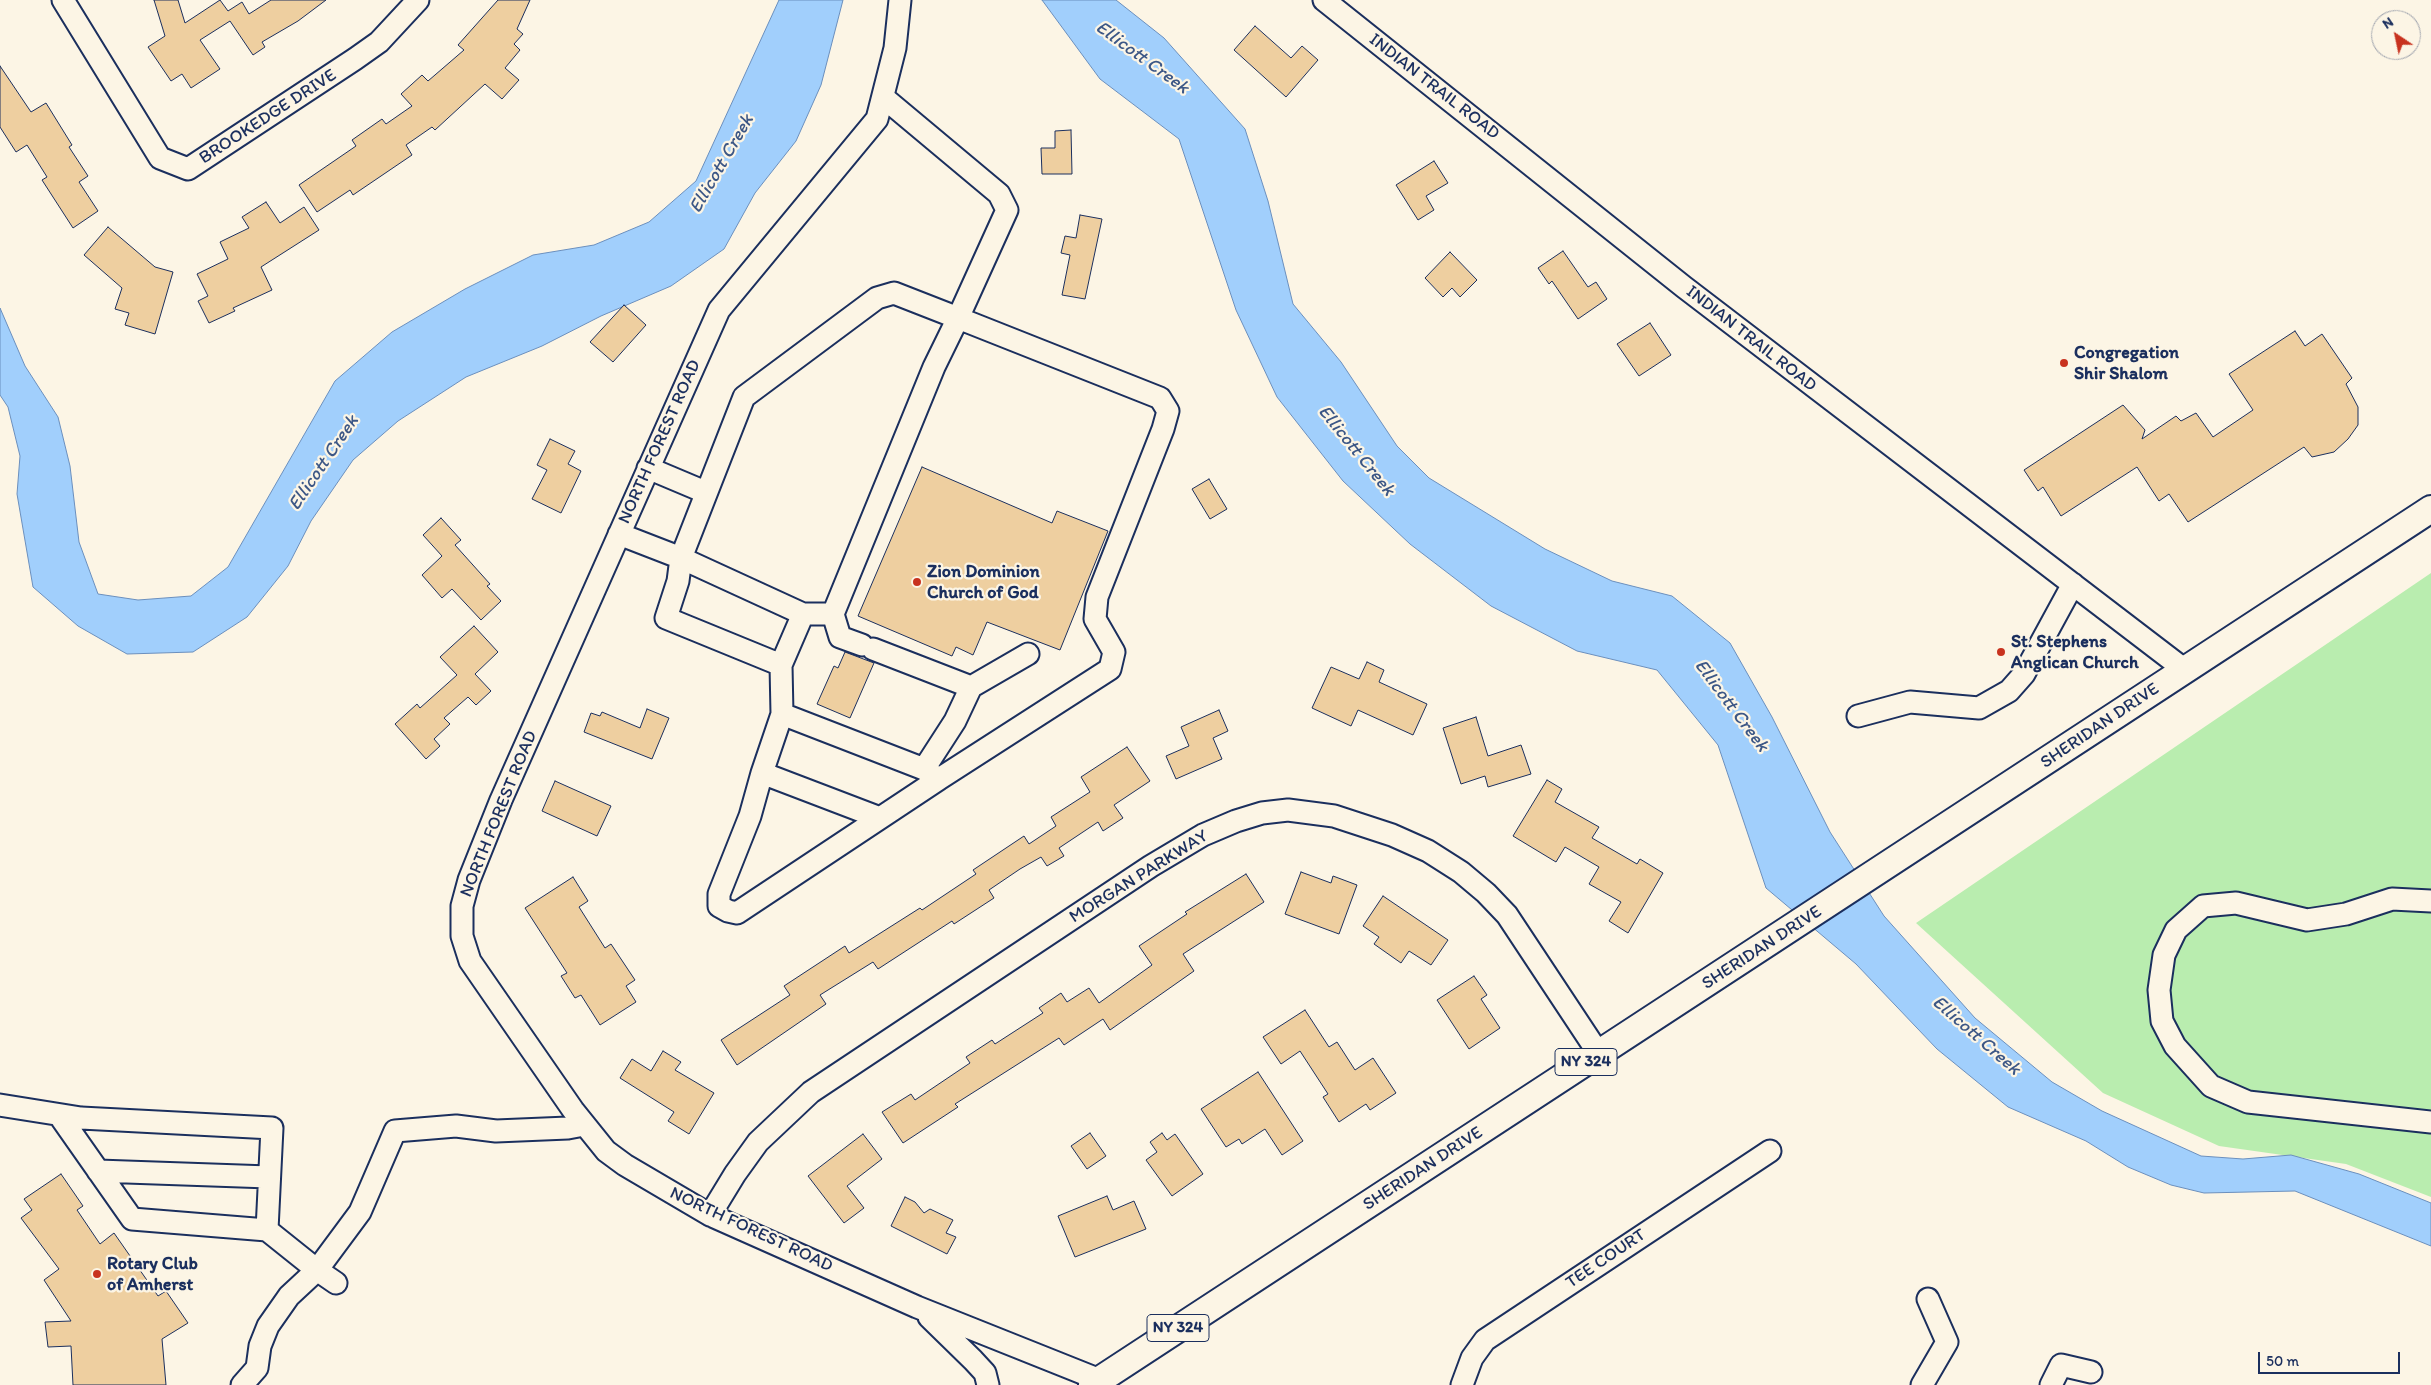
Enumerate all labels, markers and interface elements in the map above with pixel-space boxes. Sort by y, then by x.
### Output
north arrow [2371,10,2421,60]
text: N [2379,13,2397,33]
water label: Ellicott Creek [1091,16,1193,100]
street label: INDIAN TRAIL ROAD [1364,29,1504,145]
street label: BROOKEDGE DRIVE [195,65,341,169]
water label: Ellicott Creek [685,111,759,217]
street label: INDIAN TRAIL ROAD [1681,281,1821,397]
place label: Congregation Shir Shalom [2074,342,2179,384]
street label: NORTH FOREST ROAD [614,357,706,527]
marker: Congregation Shir Shalom [2058,357,2070,369]
water label: Ellicott Creek [1313,401,1399,501]
water label: Ellicott Creek [284,411,364,515]
place label: Zion Dominion Church of God [927,561,1040,604]
marker: Zion Dominion Church of God [911,576,923,588]
place label: St. Stephens Anglican Church [2011,631,2139,674]
marker: St. Stephens Anglican Church [1995,646,2007,658]
water label: Ellicott Creek [1689,655,1773,757]
street label: SHERIDAN DRIVE [2037,678,2163,774]
street label: NORTH FOREST ROAD [456,728,542,900]
street label: MORGAN PARKWAY [1066,826,1212,928]
street label: SHERIDAN DRIVE [1698,901,1826,995]
water label: Ellicott Creek [1927,991,2025,1081]
road number: NY 324 [1555,1048,1617,1076]
street label: SHERIDAN DRIVE [1359,1122,1487,1216]
street label: NORTH FOREST ROAD [666,1183,836,1277]
street label: TEE COURT [1562,1224,1650,1294]
place label: Rotary Club of Amherst [107,1253,198,1296]
marker: Rotary Club of Amherst [91,1268,103,1280]
road number: NY 324 [1147,1315,1209,1342]
scale bar [2261,1342,2404,1374]
text: 50 m [2266,1352,2299,1370]

